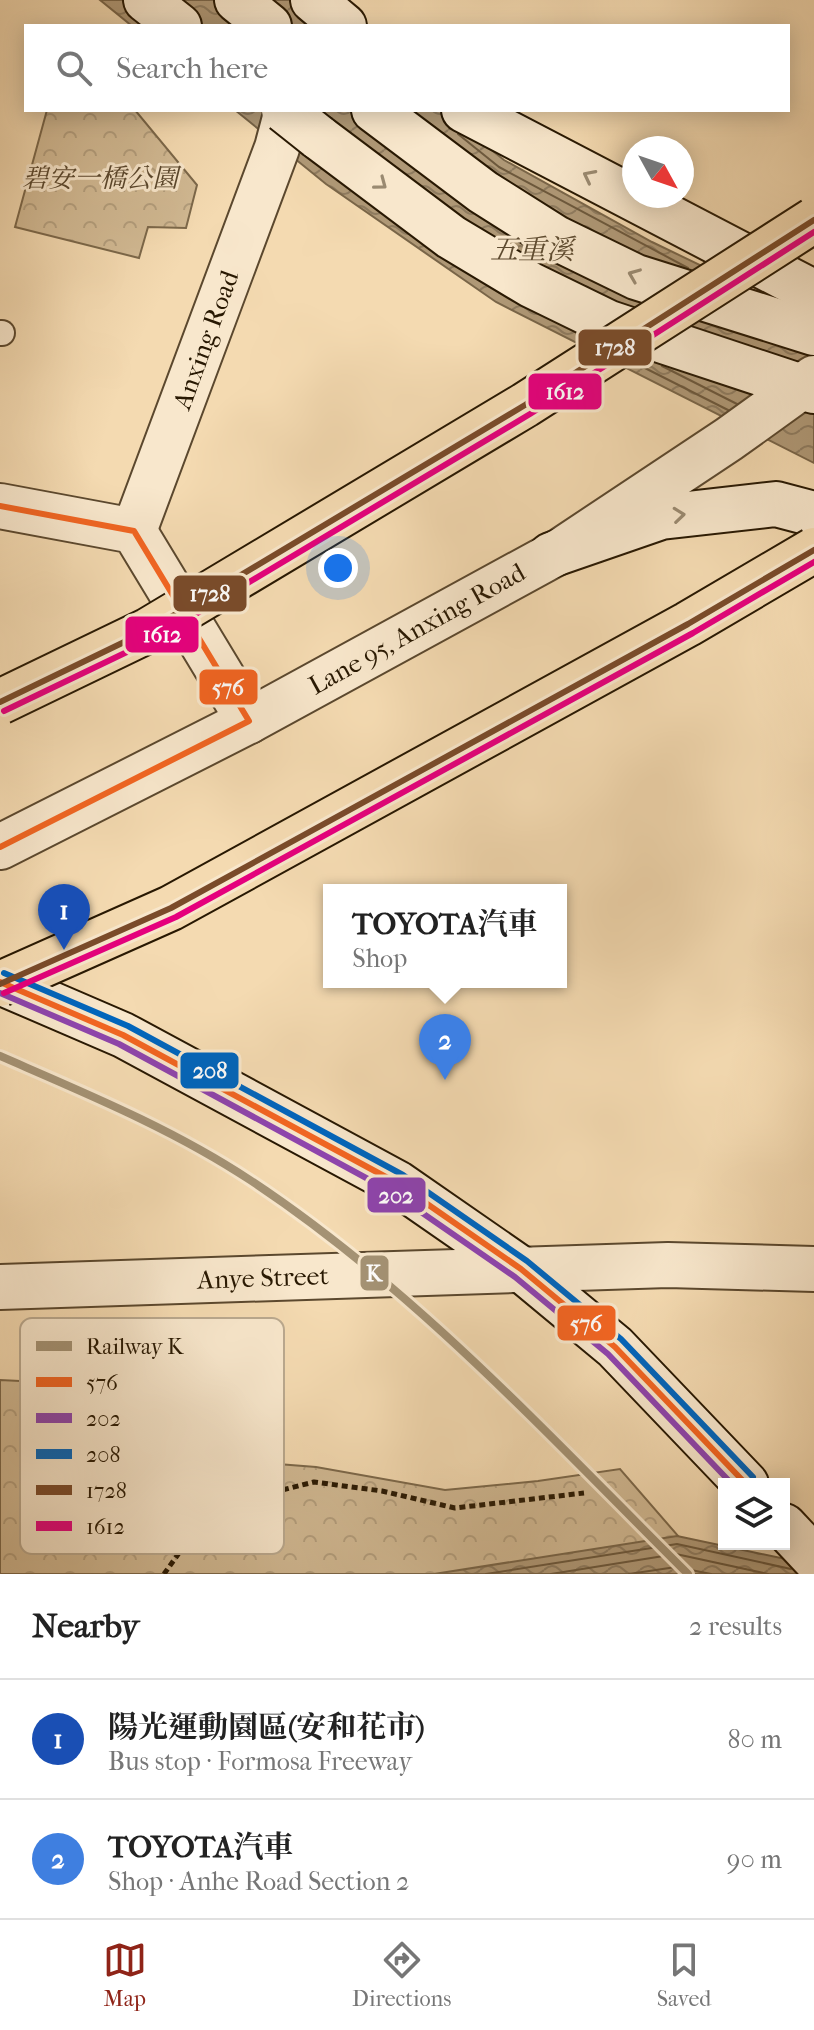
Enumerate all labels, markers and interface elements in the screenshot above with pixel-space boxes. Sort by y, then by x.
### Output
search box [24,24,790,112]
icon: search [52,46,96,90]
text: Search here [116,51,268,86]
north arrow [622,136,694,208]
park label: 碧安一橋公園 [22,163,182,194]
one-way arrow [582,170,597,185]
one-way arrow [372,175,387,189]
water label: 五重溪 [490,233,577,266]
street label: Anxing Road [166,265,246,415]
one-way arrow [628,268,642,285]
line badge: 1728 [577,328,653,367]
text: 1728 [595,335,635,361]
line badge: 1612 [527,372,603,411]
text: 1612 [546,379,584,405]
one-way arrow [673,506,686,523]
your location [318,548,358,588]
street label: Lane 95, Anxing Road [303,556,531,701]
line badge: 1728 [172,574,248,613]
text: 1728 [190,581,230,607]
line badge: 1612 [124,615,200,654]
text: 1612 [143,622,181,648]
line badge: 576 [198,668,259,706]
text: 576 [212,675,245,701]
pin: 1 [38,884,90,950]
popup [323,884,567,988]
text: TOYOTA汽車 [352,907,538,942]
text: Shop [352,943,407,974]
pin: 2 [419,1014,471,1080]
line badge: 208 [179,1051,240,1090]
text: 208 [193,1058,227,1084]
line badge: 202 [366,1176,427,1214]
text: 202 [379,1183,413,1209]
line badge: K [359,1254,390,1292]
street label: Anye Street [196,1260,330,1296]
text: K [366,1261,384,1287]
line badge: 576 [556,1304,617,1342]
text: 576 [570,1311,603,1337]
legend [20,1318,284,1554]
text: Railway K [86,1334,184,1360]
text: 576 [86,1370,118,1396]
text: 202 [86,1406,121,1432]
text: 208 [86,1442,121,1468]
text: 1728 [86,1478,127,1504]
map controls [718,1478,790,1550]
button: layers [718,1478,790,1550]
text: 1612 [86,1514,125,1540]
text: Nearby [32,1606,139,1646]
text: 2 results [689,1611,782,1642]
text: 陽光運動園區(安和花市) [108,1710,425,1745]
text: 1 [53,1724,63,1755]
text: 80 m [727,1724,782,1755]
text: Bus stop · Formosa Freeway [108,1746,412,1777]
text: TOYOTA汽車 [108,1830,294,1865]
text: 2 [51,1844,65,1875]
text: 90 m [727,1844,782,1875]
text: Shop · Anhe Road Section 2 [108,1866,409,1897]
tab: Map [103,1938,147,2012]
tab: Directions [352,1938,451,2012]
tab: Saved [657,1938,711,2012]

